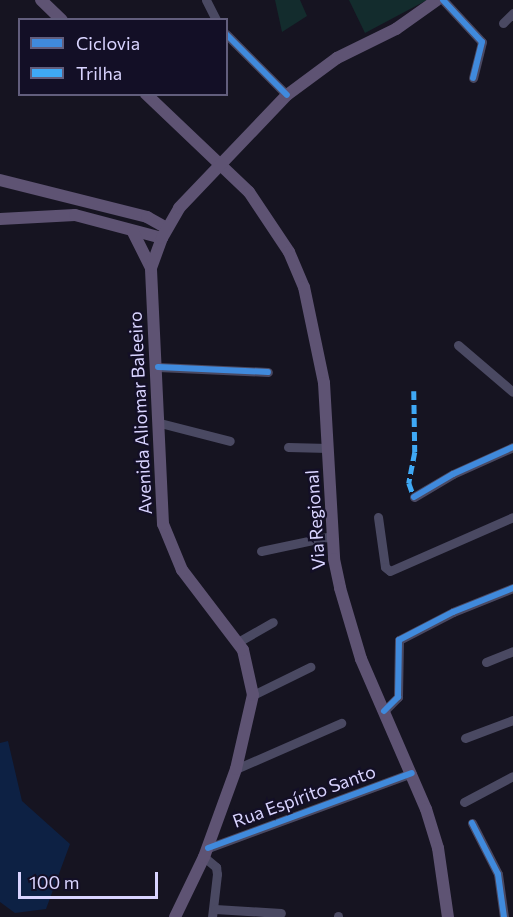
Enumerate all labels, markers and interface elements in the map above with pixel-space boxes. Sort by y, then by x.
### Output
legend [18,18,228,96]
text: Ciclovia [76,32,140,54]
text: Trilha [76,62,122,84]
street label: Avenida Aliomar Baleeiro [124,311,156,515]
street label: Via Regional [301,469,329,571]
street label: Rua Espírito Santo [230,760,378,832]
scale bar [21,860,160,898]
text: 100 m [29,871,79,893]

